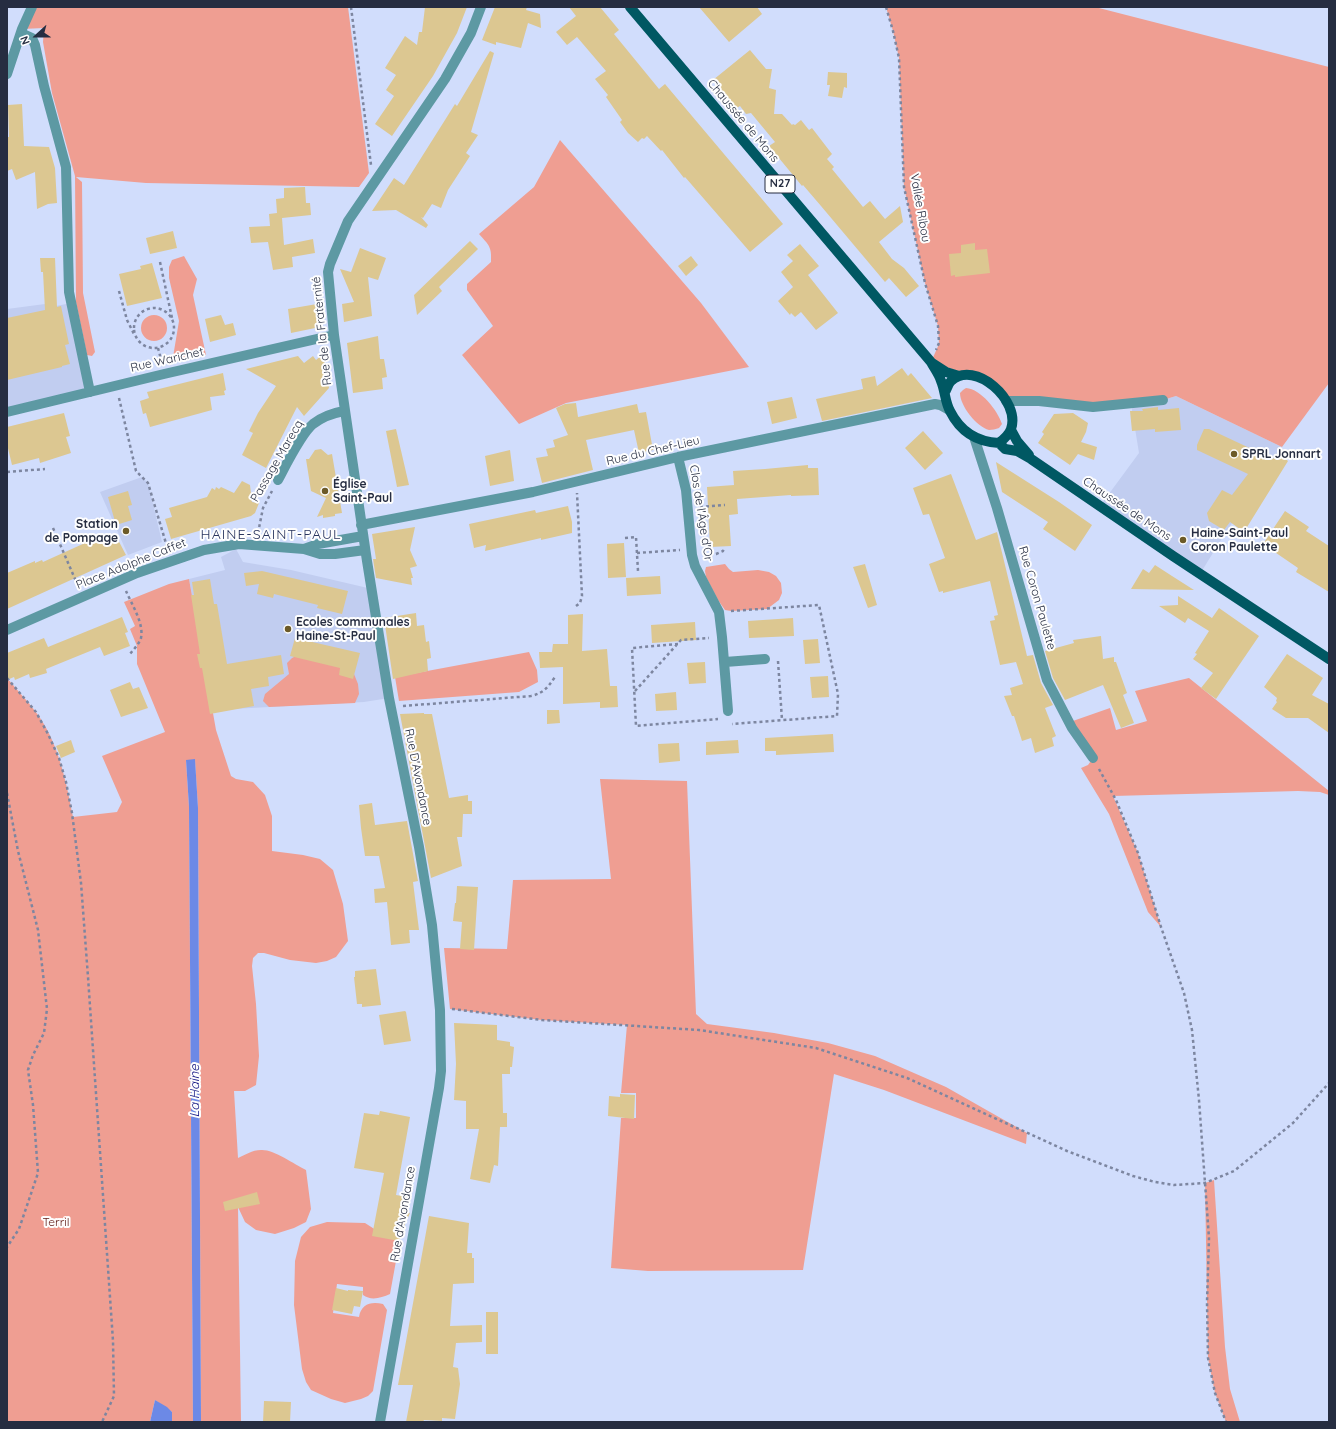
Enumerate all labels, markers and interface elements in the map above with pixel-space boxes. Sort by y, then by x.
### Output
north arrow [16,16,56,56]
text: N [17,34,33,47]
street label: Chaussée de Mons [704,77,782,165]
street label: Vallée Ribou [907,173,933,243]
road number: N27 [765,175,795,193]
street label: Rue de la Fraternité [309,276,335,386]
street label: Rue Warichet [129,345,205,375]
street label: Passage Marecq [248,418,306,504]
street label: Rue du Chef-Lieu [605,433,701,469]
place label: SPRL Jonnart [1242,447,1321,461]
marker: SPRL Jonnart [1229,449,1239,459]
street label: Clos de l'Âge d'Or [686,464,716,562]
street label: Chaussée de Mons [1080,474,1174,544]
place label: Église Saint-Paul [333,477,392,505]
marker: Église Saint-Paul [320,486,330,496]
place label: Station de Pompage [45,517,118,545]
marker: Station de Pompage [121,526,131,536]
place label: Haine-Saint-Paul Coron Paulette [1191,526,1288,554]
district label: HAINE-SAINT-PAUL [201,527,341,543]
street label: Place Adolphe Caffet [74,535,188,593]
marker: Haine-Saint-Paul Coron Paulette [1178,535,1188,545]
street label: Rue Coron Paulette [1015,545,1059,651]
place label: Ecoles communales Haine-St-Paul [296,615,409,643]
marker: Ecoles communales Haine-St-Paul [283,624,293,634]
street label: Rue D'Avondance [402,727,434,827]
water label: La Haine [187,1064,203,1118]
street label: Rue d'Avondance [388,1165,418,1263]
park label: Terril [42,1215,70,1229]

